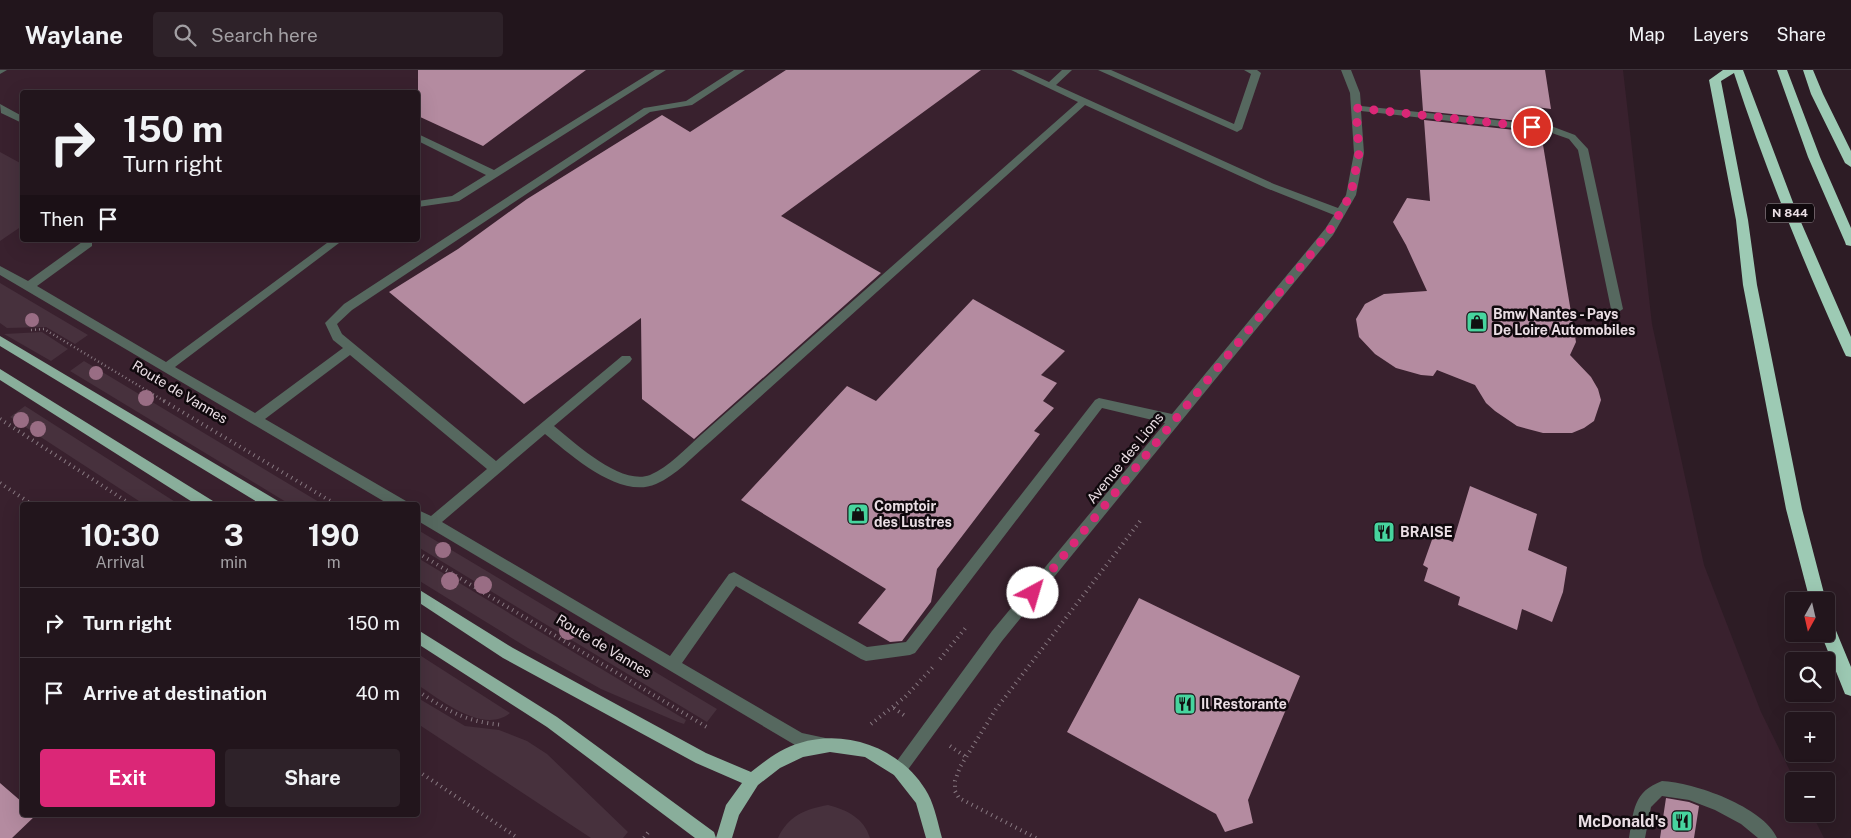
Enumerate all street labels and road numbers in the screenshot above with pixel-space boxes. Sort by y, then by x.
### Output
road number: N 844 [1766,204,1814,222]
street label: Route de Vannes [129,357,231,427]
street label: Avenue des Lions [1083,409,1167,507]
street label: Route de Vannes [553,611,655,681]

